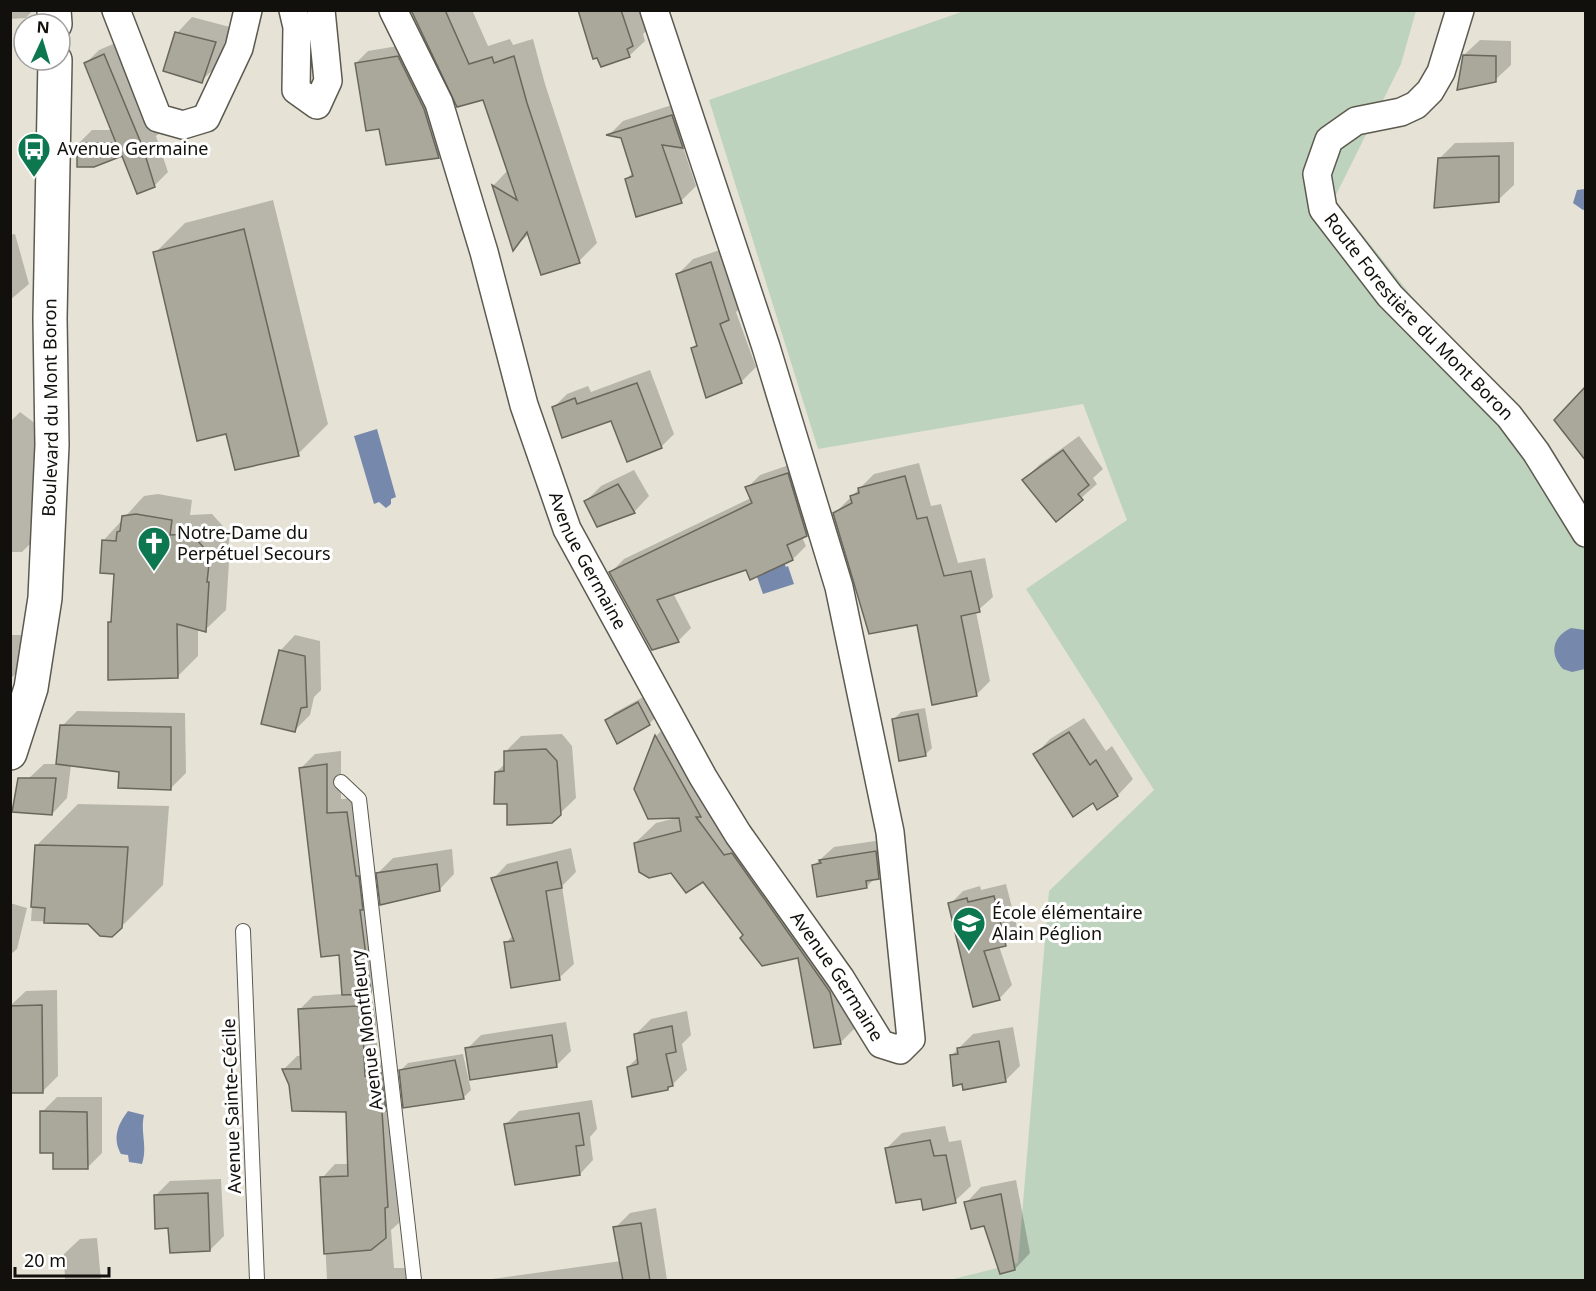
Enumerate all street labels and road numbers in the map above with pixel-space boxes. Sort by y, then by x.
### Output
street label: Route Forestière du Mont Boron [1319,208,1519,425]
street label: Boulevard du Mont Boron [36,298,63,517]
street label: Avenue Germaine [544,488,633,633]
street label: Avenue Germaine [786,906,889,1046]
street label: Avenue Montfleury [344,948,388,1112]
street label: Avenue Sainte-Cécile [216,1018,246,1194]

